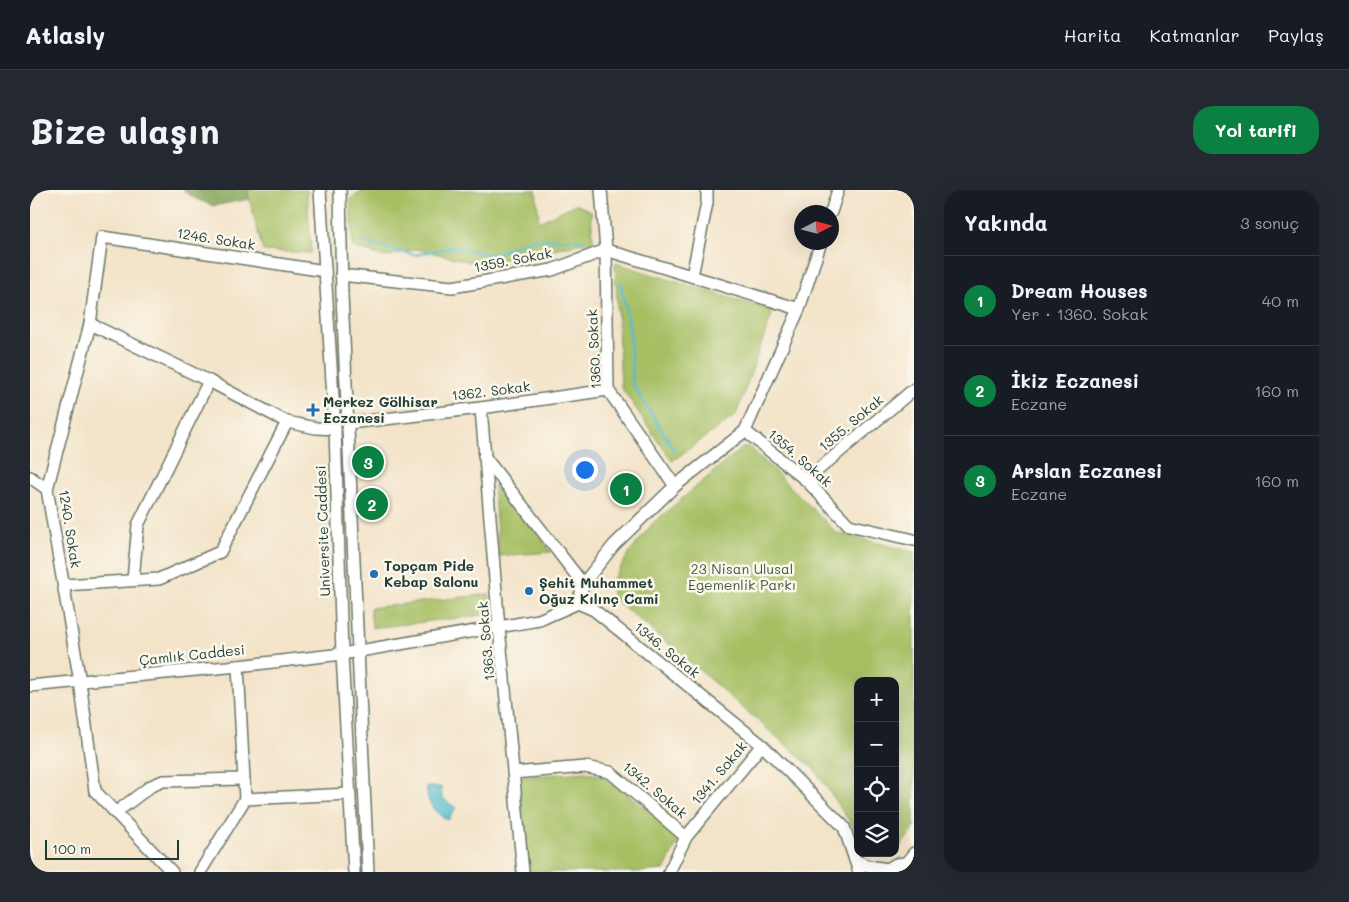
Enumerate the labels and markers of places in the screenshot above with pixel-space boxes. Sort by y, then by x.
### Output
place label: Merkez Gölhisar Eczanesi [323,392,438,427]
marker: Merkez Gölhisar Eczanesi [307,404,319,416]
pin: 3 [352,443,384,481]
pin: 1 [610,470,642,508]
pin: 2 [356,485,388,523]
place label: Topçam Pide Kebap Salonu [384,556,479,591]
marker: Topçam Pide Kebap Salonu [368,568,380,580]
place label: Şehit Muhammet Oğuz Kılınç Cami [539,573,659,608]
marker: Şehit Muhammet Oğuz Kılınç Cami [523,585,535,597]

